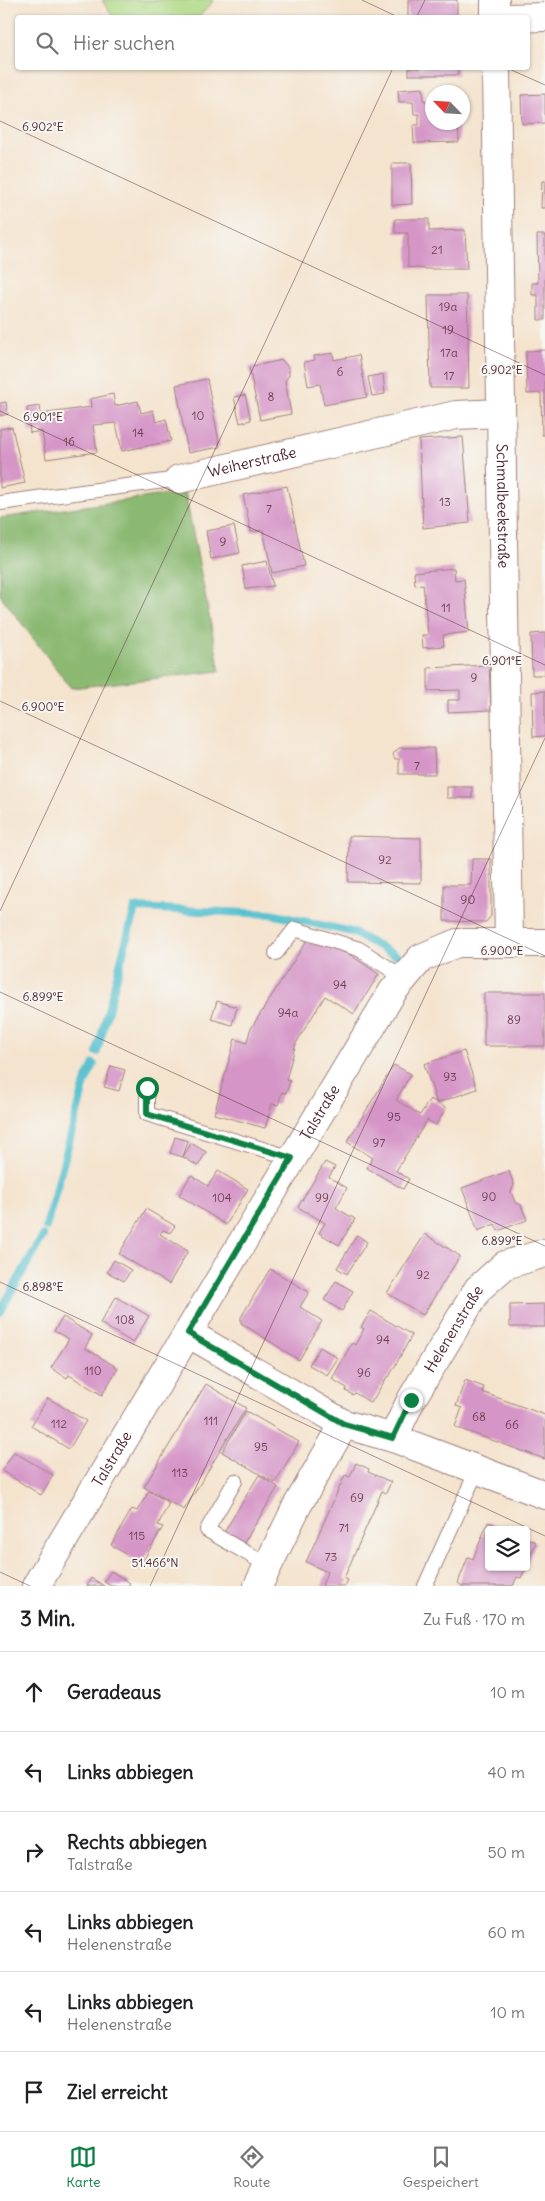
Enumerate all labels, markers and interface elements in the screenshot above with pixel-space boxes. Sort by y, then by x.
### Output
search box [15,15,530,70]
icon: search [33,29,61,57]
text: Hier suchen [73,31,175,55]
north arrow [425,85,470,130]
text: 6.902°E [22,119,64,134]
house number: 21 [431,242,443,257]
house number: 19a [439,299,457,314]
house number: 19 [442,322,454,337]
house number: 17a [440,345,458,360]
text: 6.902°E [481,362,523,377]
house number: 6 [337,364,344,379]
house number: 17 [444,368,454,383]
house number: 8 [268,389,275,404]
house number: 10 [192,408,204,423]
text: 6.901°E [23,409,63,424]
house number: 14 [132,425,144,440]
house number: 16 [63,434,75,449]
street label: Weiherstraße [206,442,298,481]
street label: Schmalbeekstraße [493,444,513,568]
house number: 13 [439,494,451,509]
house number: 7 [266,501,272,516]
house number: 9 [220,534,227,549]
house number: 11 [441,600,451,615]
text: 6.901°E [482,653,522,668]
house number: 9 [471,670,478,685]
text: 6.900°E [21,699,65,714]
house number: 7 [414,758,420,773]
house number: 92 [378,852,392,867]
house number: 90 [461,892,476,907]
text: 6.900°E [480,943,524,958]
house number: 94 [333,977,347,992]
text: 6.899°E [22,989,64,1004]
house number: 94a [278,1005,298,1020]
house number: 89 [507,1012,521,1027]
house number: 93 [443,1069,457,1084]
route start [136,1077,159,1100]
street label: Talstraße [296,1081,344,1144]
house number: 95 [387,1109,401,1124]
house number: 97 [373,1135,386,1150]
house number: 90 [482,1189,497,1204]
house number: 104 [212,1190,232,1205]
house number: 99 [315,1190,329,1205]
text: 6.899°E [481,1233,523,1248]
house number: 92 [416,1267,430,1282]
text: 6.898°E [22,1279,64,1294]
street label: Helenenstraße [420,1282,487,1376]
house number: 108 [115,1312,135,1327]
house number: 94 [376,1332,390,1347]
house number: 110 [84,1363,102,1378]
house number: 96 [357,1365,371,1380]
route end [400,1389,423,1412]
house number: 68 [472,1409,486,1424]
house number: 111 [204,1413,218,1428]
house number: 112 [51,1416,67,1431]
house number: 66 [505,1417,519,1432]
street label: Talstraße [88,1428,136,1490]
house number: 95 [254,1439,268,1454]
house number: 113 [172,1465,188,1480]
house number: 69 [350,1490,364,1505]
house number: 71 [339,1520,349,1535]
map controls [485,1526,530,1571]
button: layers [485,1526,530,1571]
house number: 115 [129,1528,145,1543]
house number: 73 [325,1549,338,1564]
text: 51.466°N [131,1555,179,1570]
text: 3 Min. [20,1605,75,1632]
text: Zu Fuß · 170 m [423,1609,525,1629]
icon: ahead [20,1678,48,1706]
text: Geradeaus [67,1680,161,1704]
text: 10 m [490,1682,525,1702]
icon: left [20,1758,48,1786]
text: Links abbiegen [67,1760,194,1784]
text: 40 m [487,1762,525,1782]
text: Rechts abbiegen [67,1830,207,1854]
icon: right [20,1838,48,1866]
text: 50 m [487,1842,525,1862]
text: Talstraße [67,1854,133,1874]
text: Links abbiegen [67,1910,194,1934]
icon: left [20,1918,48,1946]
text: 60 m [487,1922,525,1942]
text: Helenenstraße [67,1934,172,1954]
text: Links abbiegen [67,1990,194,2014]
icon: left [20,1998,48,2026]
text: 10 m [490,2002,525,2022]
text: Helenenstraße [67,2014,172,2034]
icon: arrive [20,2078,48,2106]
text: Ziel erreicht [67,2080,168,2104]
tab: Karte [66,2143,101,2191]
tab: Route [233,2143,270,2191]
tab: Gespeichert [403,2143,479,2191]

